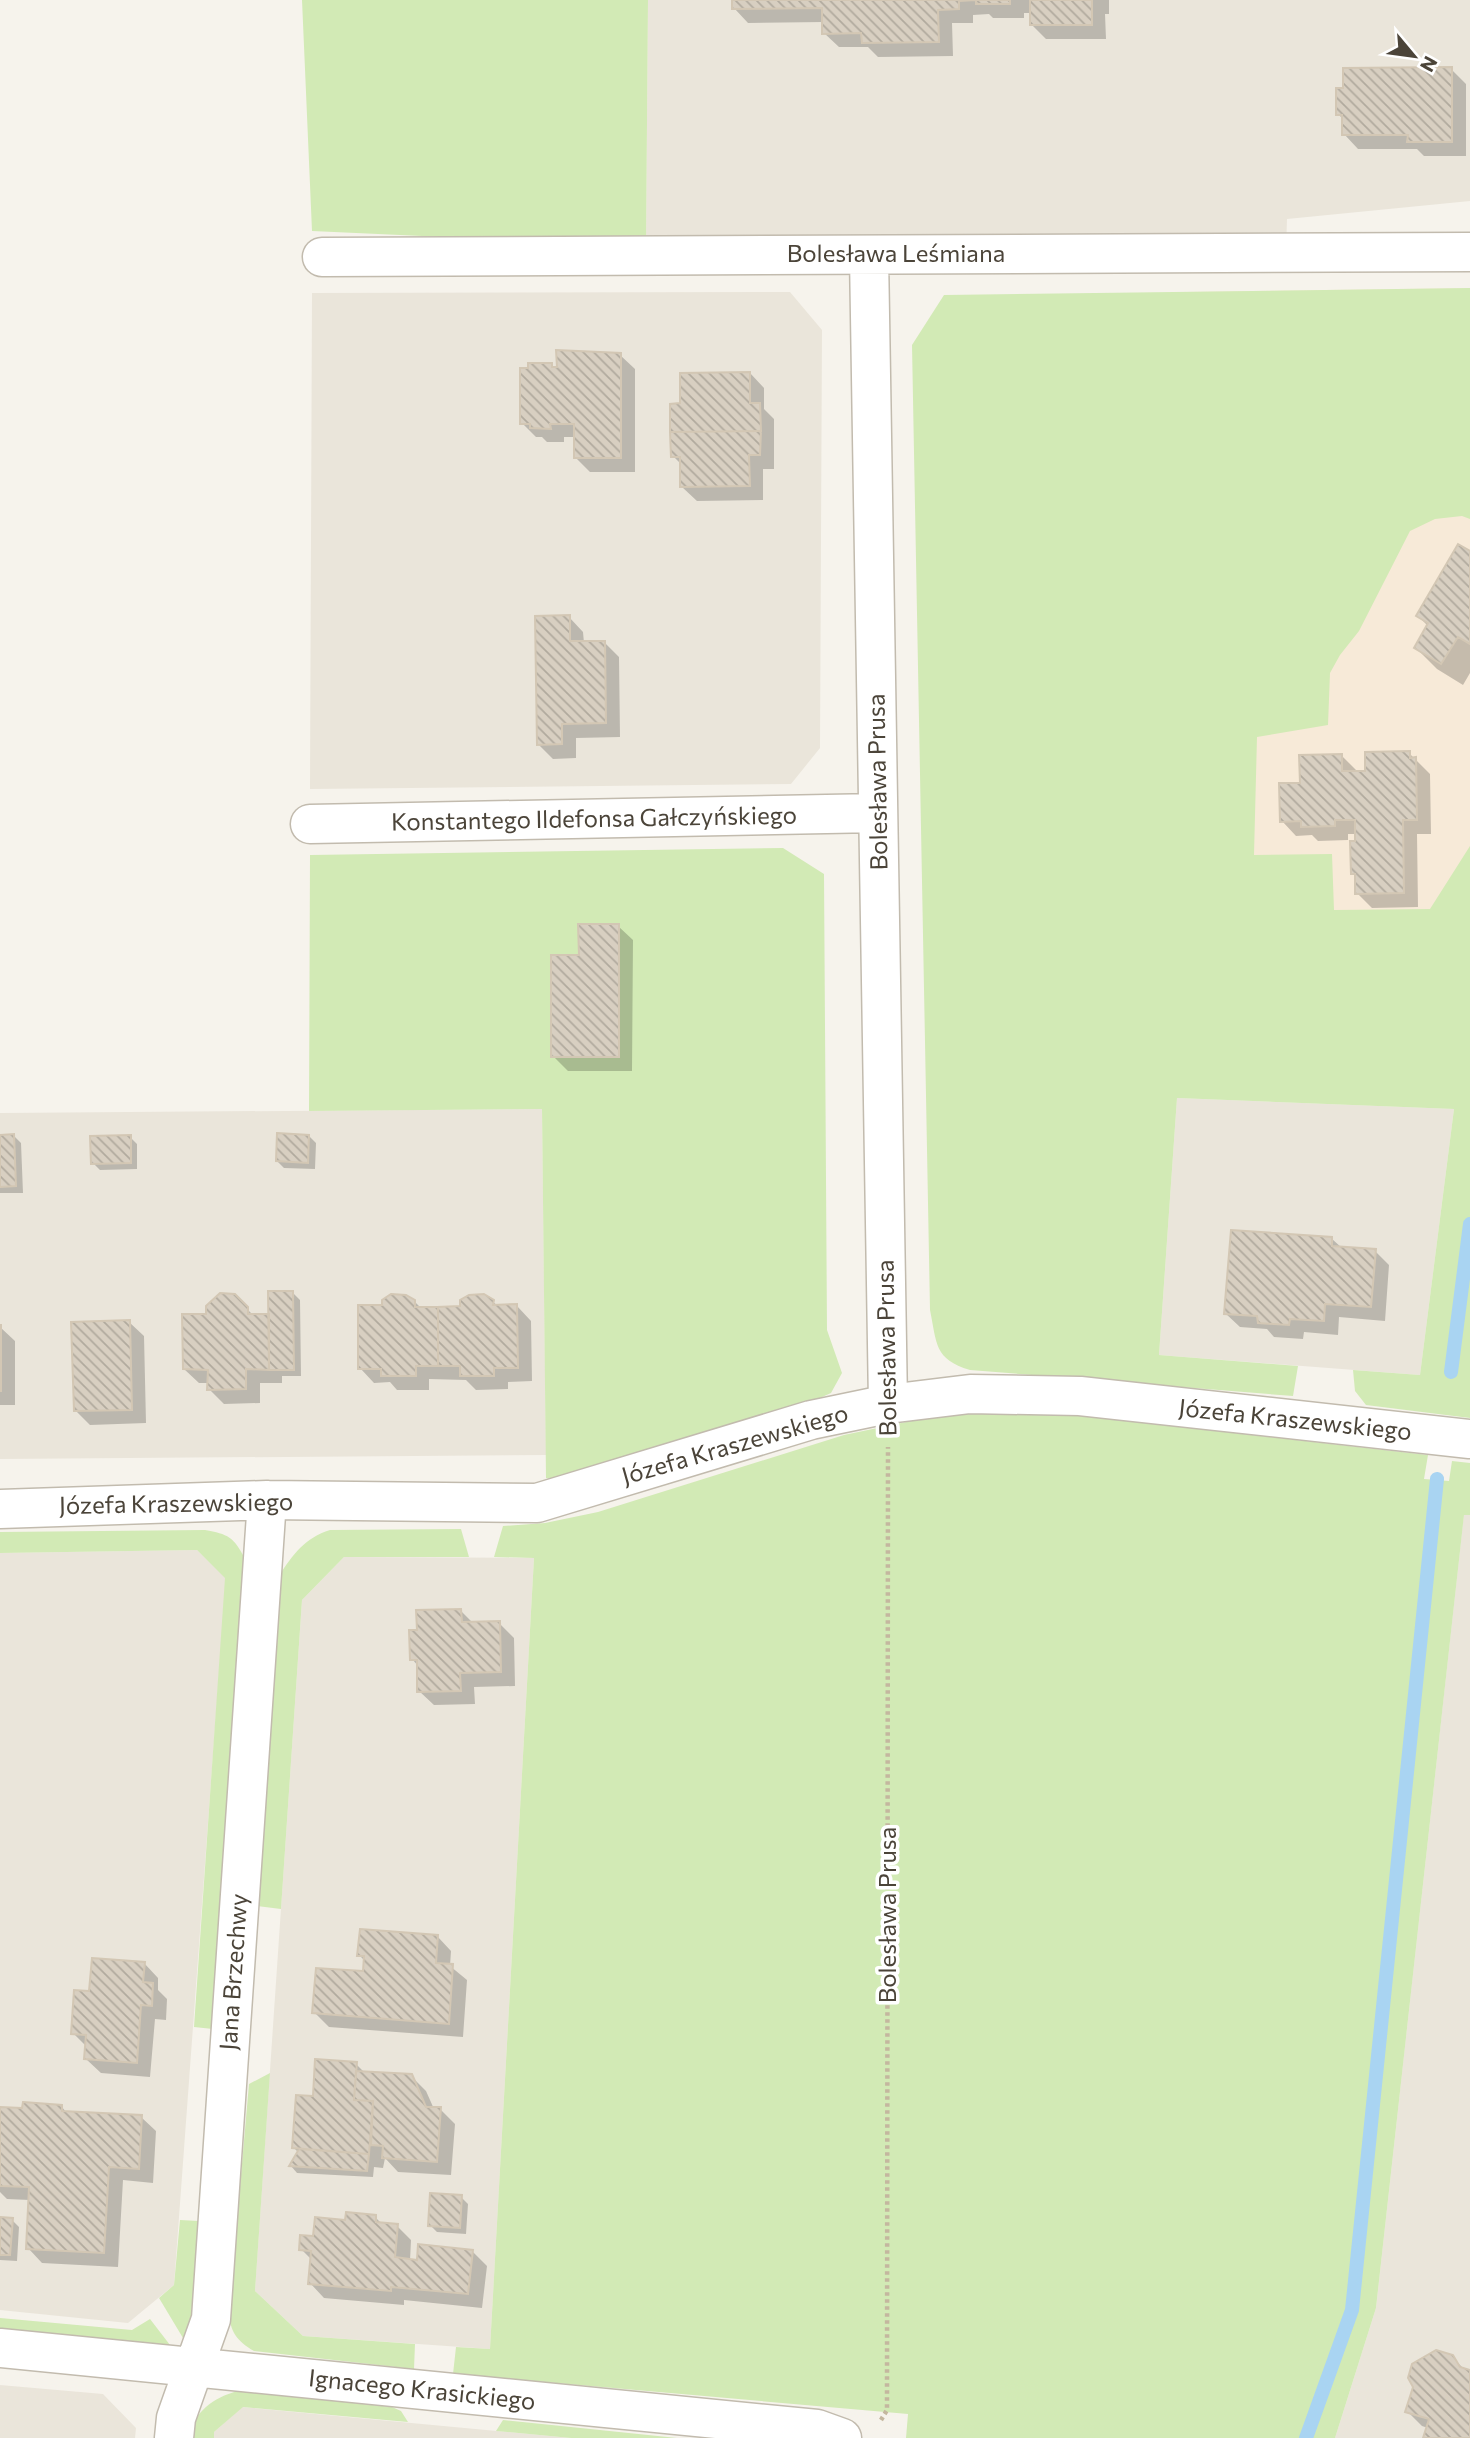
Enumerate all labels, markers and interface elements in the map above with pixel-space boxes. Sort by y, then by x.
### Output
north arrow [1379,21,1449,91]
text: N [1416,53,1443,76]
street label: Bolesława Leśmiana [787,238,1005,267]
street label: Bolesława Prusa [860,693,893,871]
street label: Konstantego Ildefonsa Gałczyńskiego [391,799,797,836]
street label: Bolesława Prusa [869,1259,902,1437]
street label: Józefa Kraszewskiego [1177,1392,1413,1445]
street label: Józefa Kraszewskiego [618,1397,851,1490]
street label: Józefa Kraszewskiego [59,1486,293,1519]
street label: Bolesława Prusa [872,1827,901,2003]
street label: Jana Brzechwy [213,1893,252,2051]
street label: Ignacego Krasickiego [307,2362,537,2415]

